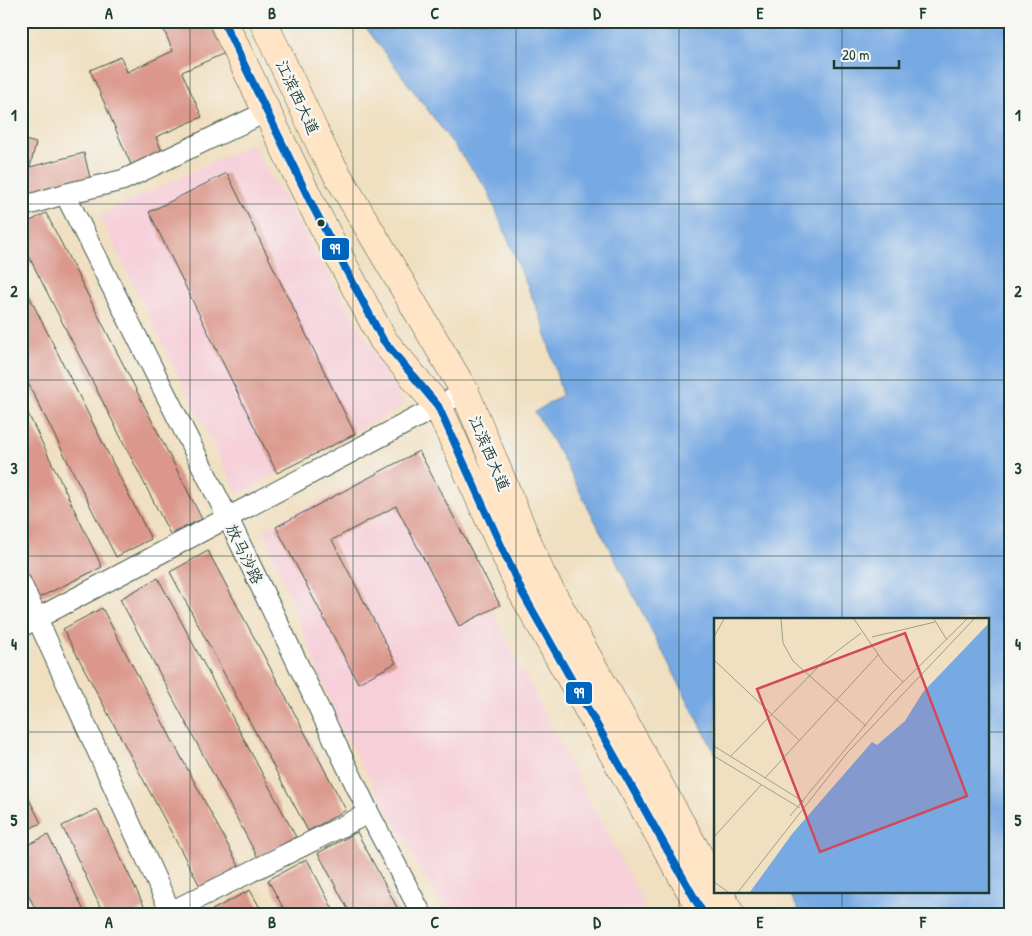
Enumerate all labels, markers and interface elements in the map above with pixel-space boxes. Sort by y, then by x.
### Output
text: A [105,2,113,24]
text: B [268,2,276,24]
text: C [431,2,440,24]
text: D [593,2,601,24]
text: E [756,2,764,24]
text: F [919,2,927,24]
scale bar [834,38,900,70]
text: 20 m [842,44,869,65]
street label: 江滨西大道 [271,56,325,138]
text: 1 [11,104,17,126]
text: 1 [1015,104,1021,126]
unlabelled marker [316,218,326,228]
line badge: 99 [321,237,350,261]
text: 99 [330,239,341,258]
text: 2 [10,280,18,302]
text: 2 [1014,280,1022,302]
street label: 江滨西大道 [464,412,516,494]
text: 3 [10,457,18,479]
text: 3 [1014,457,1022,479]
street label: 放马沙路 [221,520,269,588]
inset map [714,618,990,894]
text: 4 [11,633,17,655]
text: 4 [1015,633,1021,655]
line badge: 99 [565,681,593,705]
text: 99 [574,683,585,702]
text: 5 [11,809,18,831]
text: 5 [1015,809,1022,831]
text: A [105,911,113,933]
text: B [268,911,276,933]
text: C [431,911,440,933]
text: D [593,911,601,933]
text: E [756,911,764,933]
text: F [919,911,927,933]

